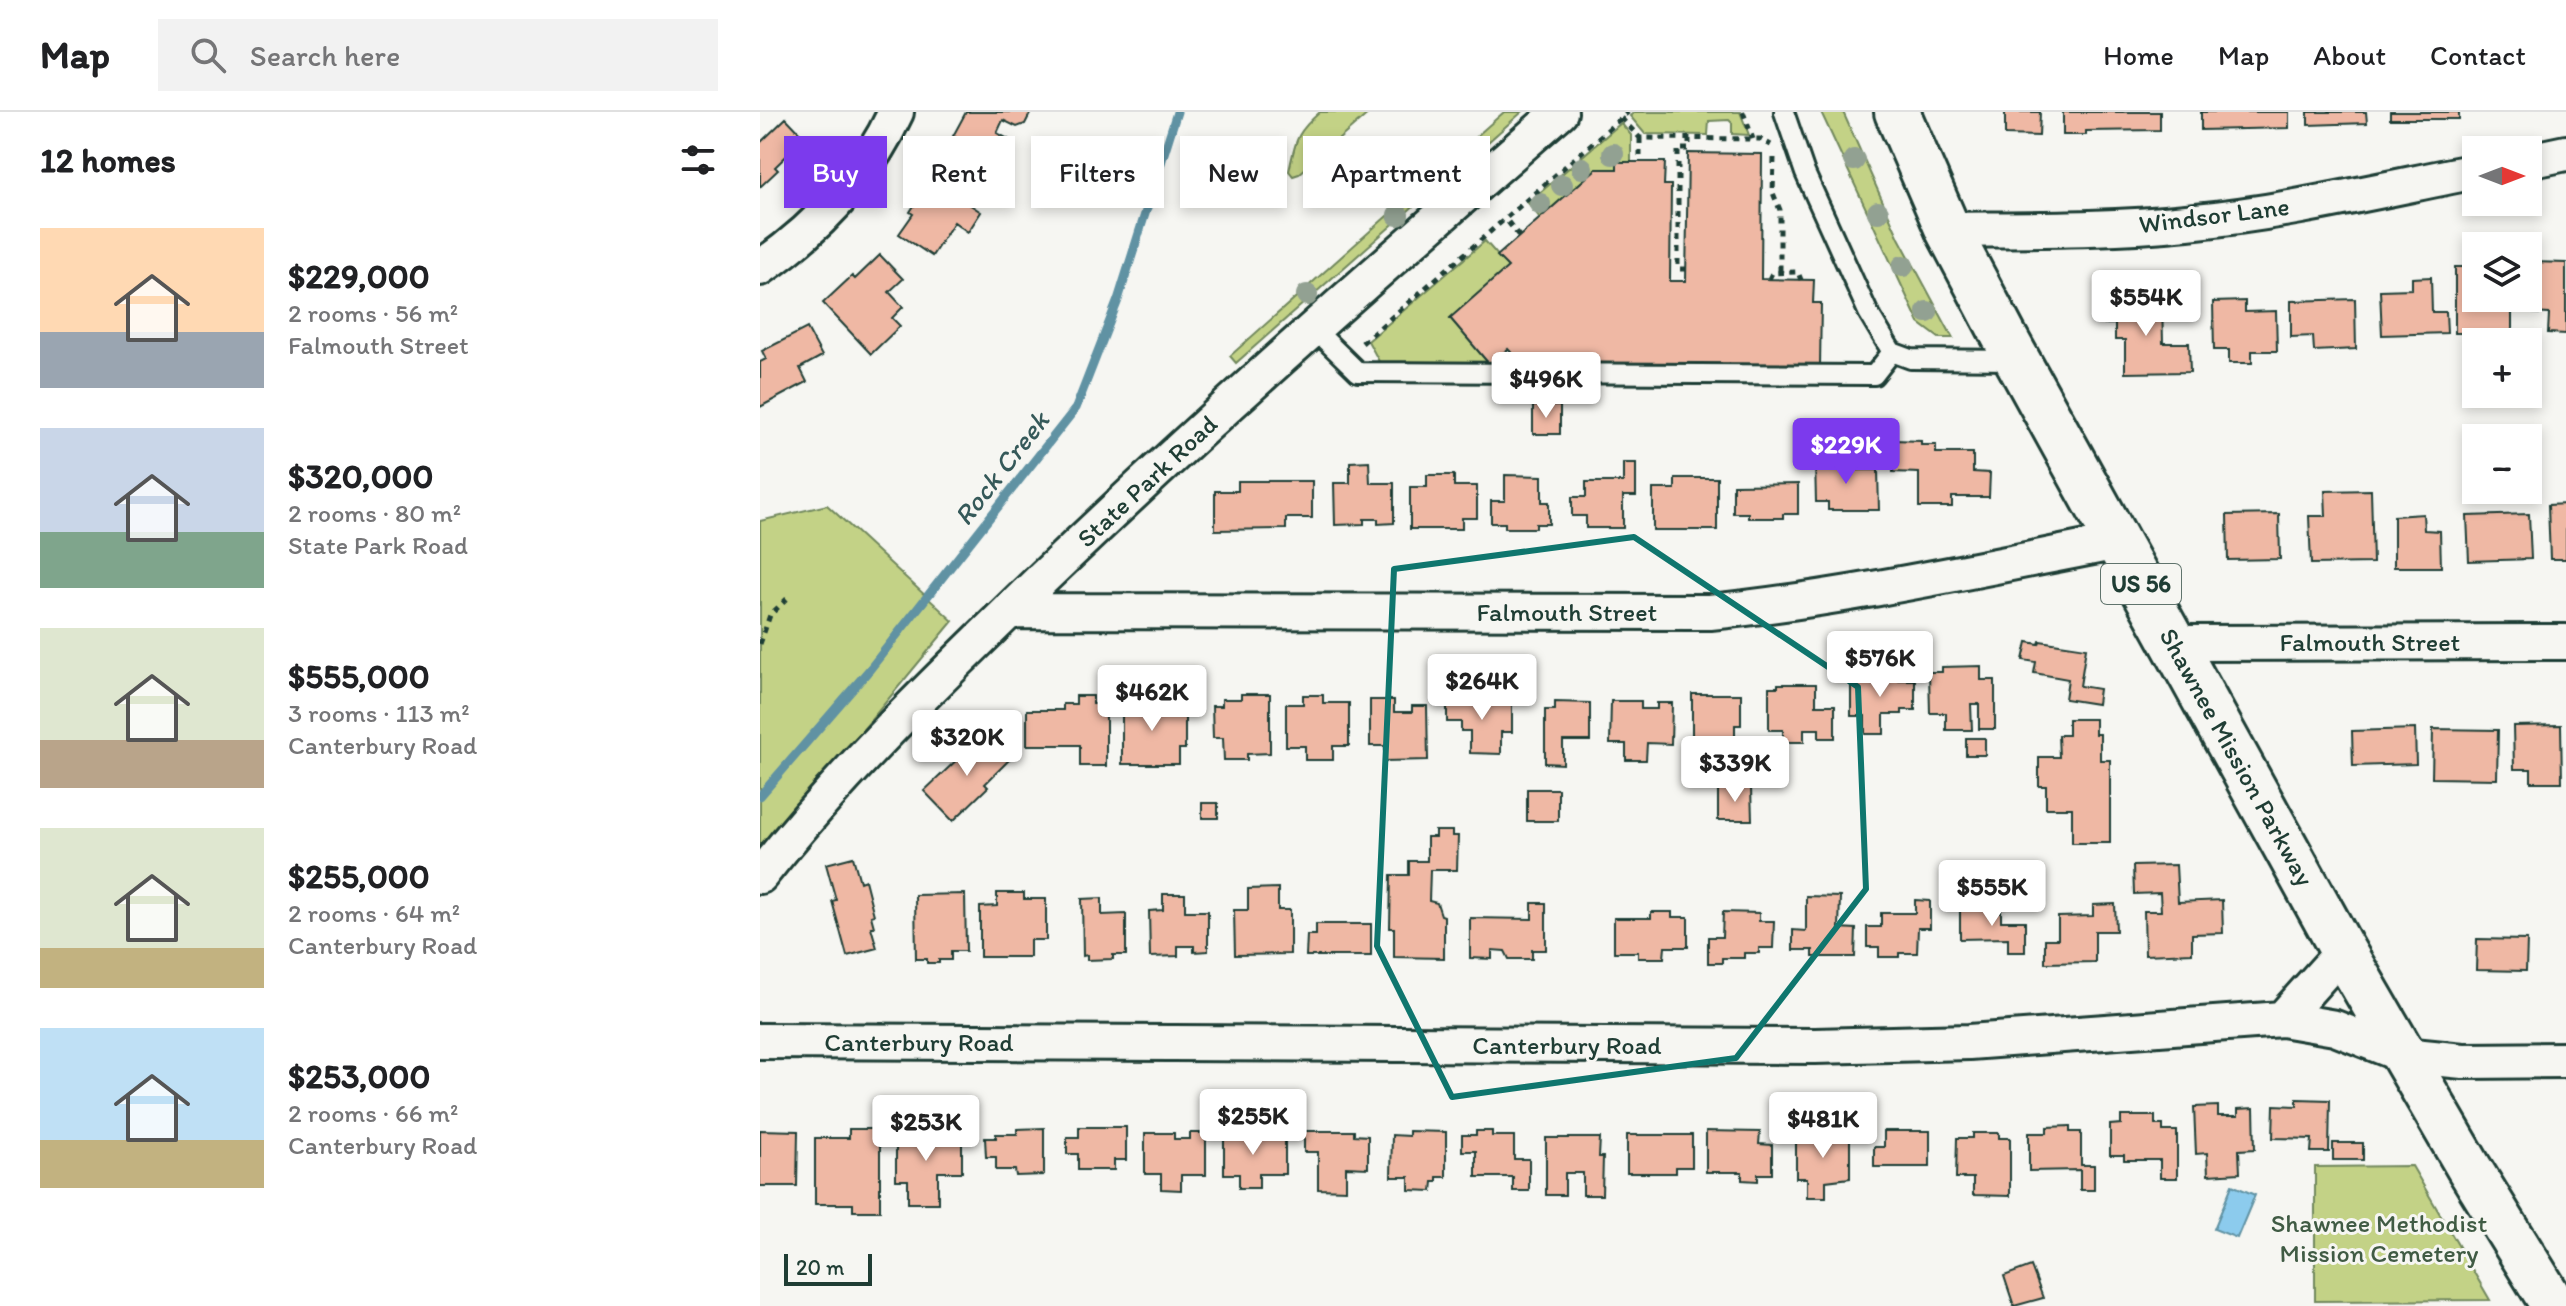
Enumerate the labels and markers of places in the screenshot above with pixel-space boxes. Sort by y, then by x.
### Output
pin: $554K [2090,270,2202,338]
pin: $496K [1490,352,1602,420]
pin: $229K [1790,418,1902,486]
pin: $576K [1824,631,1936,699]
pin: $264K [1426,654,1538,722]
pin: $462K [1096,665,1208,733]
pin: $320K [911,710,1023,778]
pin: $339K [1679,736,1791,804]
pin: $555K [1936,860,2048,928]
pin: $255K [1197,1089,1309,1157]
pin: $481K [1767,1092,1879,1160]
pin: $253K [870,1095,982,1163]

